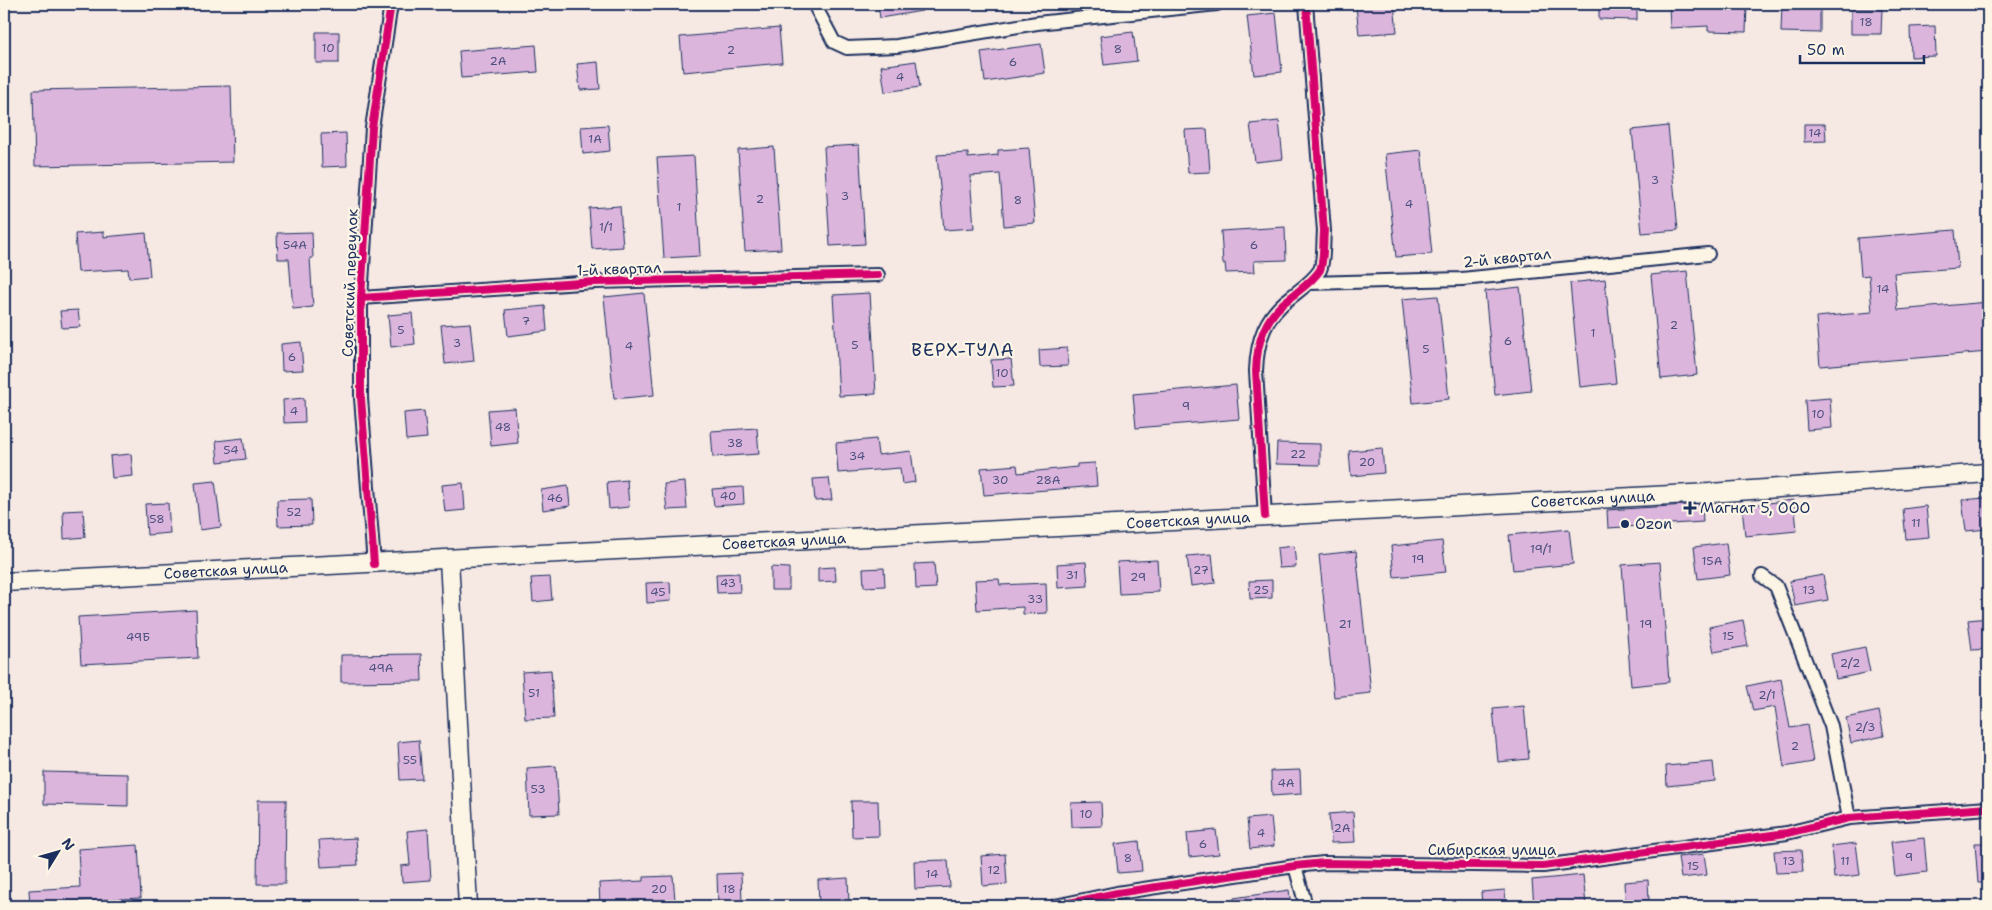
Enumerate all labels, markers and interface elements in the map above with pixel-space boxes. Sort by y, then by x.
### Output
house number: 18 [1859,14,1873,30]
scale bar [1800,32,1923,64]
house number: 10 [321,40,335,56]
text: 50 m [1807,40,1845,60]
house number: 8 [1114,41,1122,57]
house number: 2 [727,42,735,58]
house number: 2А [489,53,507,69]
house number: 6 [1009,54,1017,70]
house number: 4 [896,69,904,85]
house number: 14 [1809,125,1821,141]
house number: 1А [588,131,602,147]
house number: 3 [1651,172,1659,188]
house number: 3 [841,188,849,204]
house number: 2 [756,191,764,207]
house number: 8 [1014,192,1022,208]
house number: 4 [1405,196,1413,212]
house number: 1 [676,199,682,215]
street label: Советский переулок [337,208,363,357]
house number: 1/1 [599,219,613,235]
house number: 54А [283,237,307,253]
house number: 6 [1250,237,1258,253]
street label: 2-й квартал [1462,243,1553,273]
street label: 1-й квартал [576,258,662,280]
house number: 14 [1877,281,1889,297]
house number: 7 [522,313,530,329]
house number: 2 [1670,317,1678,333]
house number: 5 [397,322,405,338]
house number: 1 [1590,325,1596,341]
house number: 6 [1504,333,1512,349]
house number: 3 [453,335,461,351]
house number: 5 [851,337,859,353]
house number: 4 [625,338,633,354]
district label: ВЕРХ-ТУЛА [911,338,1015,362]
house number: 5 [1422,341,1430,357]
house number: 6 [288,349,296,365]
house number: 10 [995,365,1009,381]
house number: 9 [1182,398,1190,414]
house number: 4 [290,403,298,419]
house number: 10 [1811,406,1825,422]
house number: 48 [495,419,511,435]
house number: 38 [727,435,743,451]
house number: 54 [223,442,239,458]
house number: 22 [1290,446,1306,462]
house number: 34 [849,448,865,464]
house number: 20 [1359,454,1375,470]
house number: 30 [992,472,1008,488]
house number: 28А [1035,472,1061,488]
street label: Советская улица [1530,486,1656,512]
house number: 40 [720,488,736,504]
house number: 46 [547,490,563,506]
place label: Магнат 5, ООО [1700,498,1810,518]
marker: Магнат 5, ООО [1684,502,1696,514]
house number: 52 [286,504,302,520]
street label: Советская улица [1126,507,1252,533]
house number: 58 [149,511,165,527]
place label: Ozon [1635,514,1672,534]
house number: 11 [1911,515,1921,531]
marker: Ozon [1619,518,1631,530]
street label: Советская улица [721,528,847,555]
house number: 19/1 [1530,541,1552,557]
house number: 19 [1412,551,1424,567]
house number: 15А [1702,553,1723,569]
street label: Советская улица [163,557,289,584]
house number: 27 [1193,562,1209,578]
house number: 31 [1066,567,1078,583]
house number: 29 [1130,569,1146,585]
house number: 43 [720,575,736,591]
house number: 25 [1253,582,1269,598]
house number: 13 [1803,582,1815,598]
house number: 45 [650,584,666,600]
house number: 33 [1027,591,1043,607]
house number: 21 [1339,616,1351,632]
house number: 19 [1640,616,1652,632]
house number: 15 [1722,628,1734,644]
house number: 49Б [126,629,150,645]
house number: 2/2 [1840,655,1860,671]
house number: 49А [369,660,394,676]
house number: 51 [528,685,540,701]
house number: 2/1 [1758,687,1776,703]
house number: 2/3 [1855,719,1875,735]
house number: 2 [1791,738,1799,754]
house number: 55 [403,752,417,768]
house number: 4А [1277,775,1295,791]
house number: 53 [530,781,546,797]
house number: 10 [1079,806,1093,822]
house number: 2А [1333,820,1351,836]
house number: 4 [1257,825,1265,841]
north arrow [32,828,82,878]
text: N [58,834,79,854]
house number: 6 [1199,836,1207,852]
street label: Сибирская улица [1428,840,1557,860]
house number: 9 [1905,849,1913,865]
house number: 8 [1124,850,1132,866]
house number: 13 [1783,853,1795,869]
house number: 11 [1840,853,1850,869]
house number: 15 [1687,858,1699,874]
house number: 12 [988,862,1000,878]
house number: 14 [926,866,938,882]
house number: 20 [651,881,667,897]
house number: 18 [722,881,736,897]

